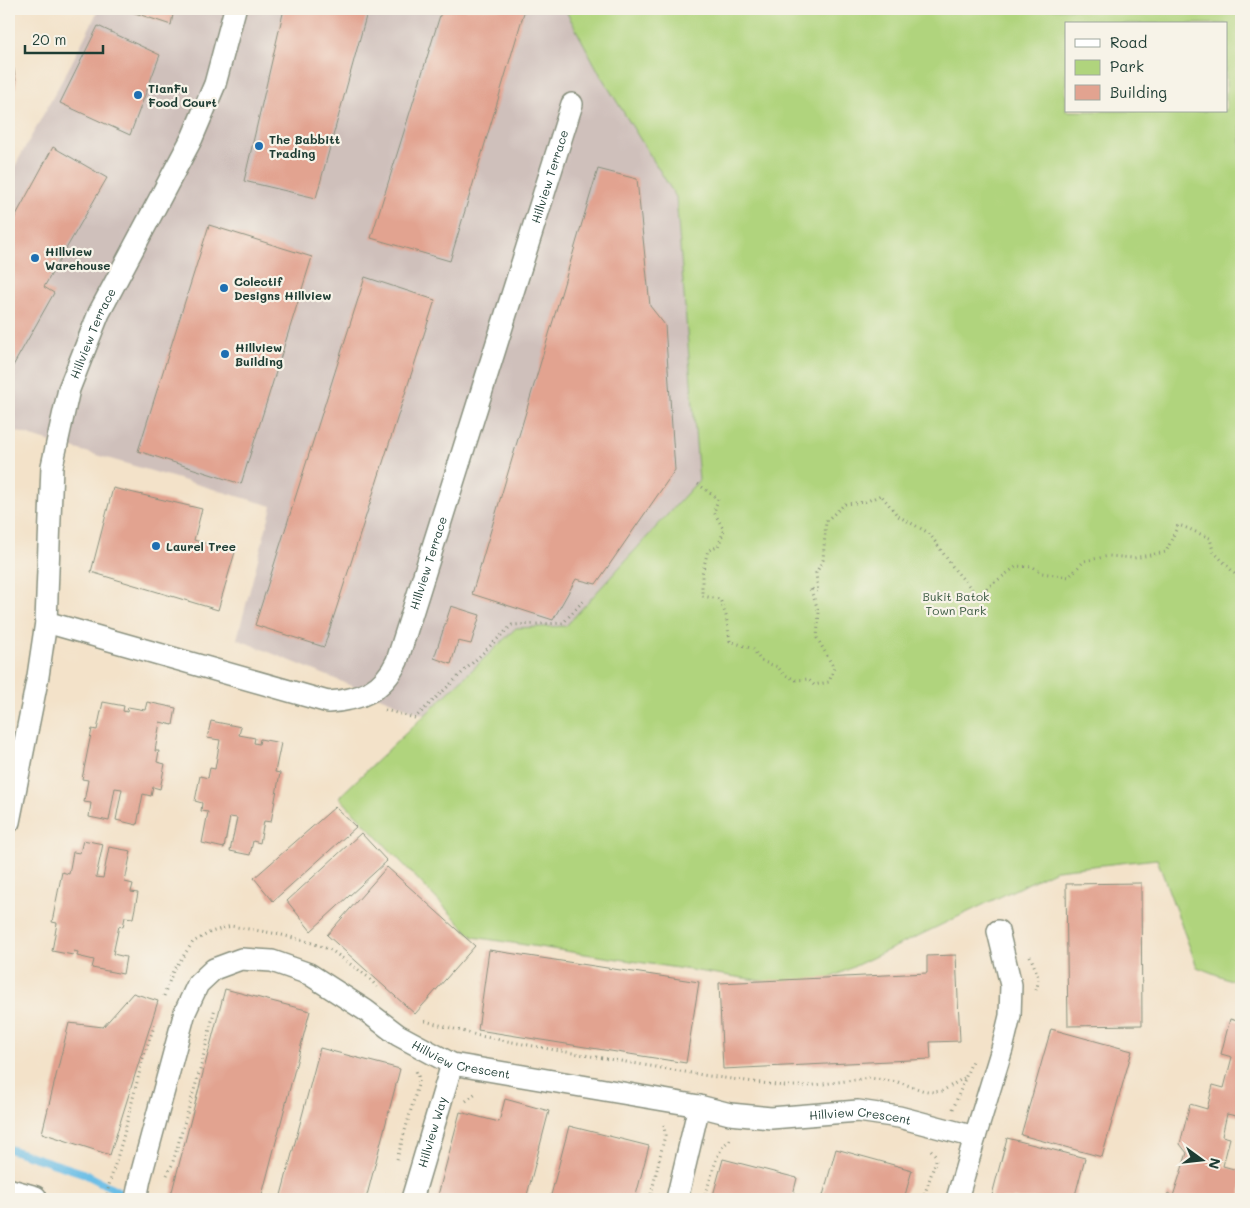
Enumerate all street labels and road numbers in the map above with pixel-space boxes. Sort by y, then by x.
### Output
street label: Hillview Terrace [527,128,571,225]
street label: Hillview Terrace [66,285,119,381]
street label: Hillview Terrace [406,514,450,612]
street label: Hillview Crescent [409,1036,512,1082]
street label: Hillview Way [414,1095,450,1169]
street label: Hillview Crescent [808,1103,913,1128]

